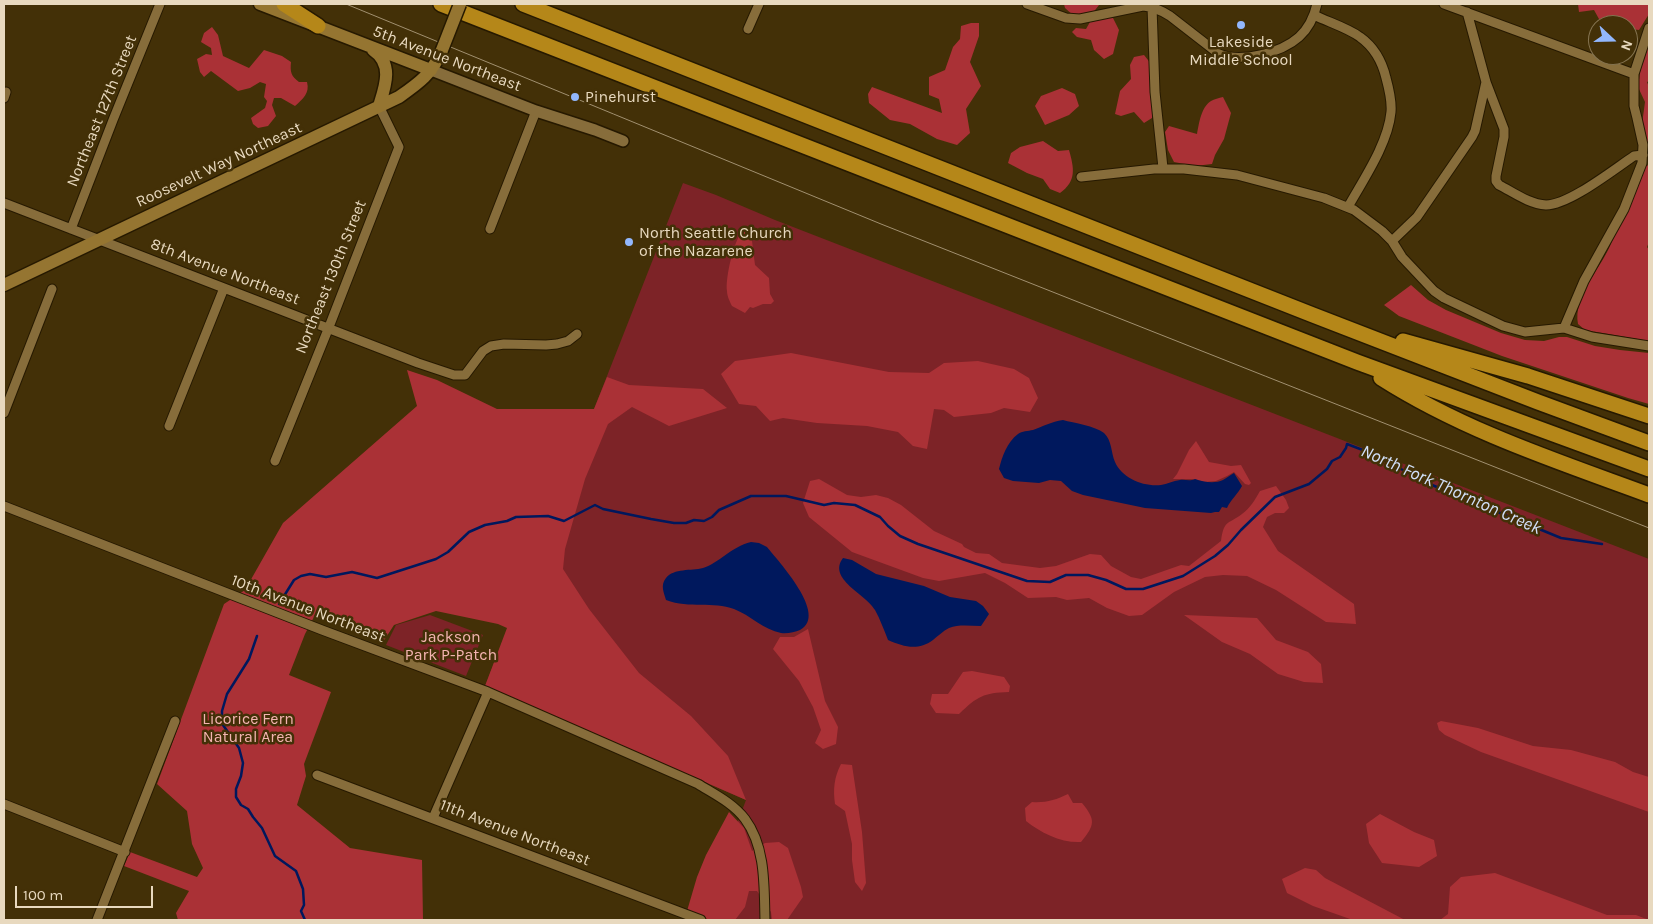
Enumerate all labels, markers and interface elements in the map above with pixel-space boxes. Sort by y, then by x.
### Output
north arrow [1588,15,1638,65]
marker: Lakeside Middle School [1235,19,1247,31]
street label: 5th Avenue Northeast [370,22,524,96]
street label: Northeast 127th Street [63,32,141,190]
place label: Lakeside Middle School [1189,32,1293,70]
text: N [1617,37,1636,53]
place label: Pinehurst [585,87,656,107]
marker: Pinehurst [569,91,581,103]
street label: Roosevelt Way Northeast [133,118,305,212]
street label: Northeast 130th Street [291,197,371,357]
place label: North Seattle Church of the Nazarene [639,223,792,261]
street label: 8th Avenue Northeast [148,235,302,309]
marker: North Seattle Church of the Nazarene [623,236,635,248]
water label: North Fork Thornton Creek [1358,440,1544,540]
street label: 10th Avenue Northeast [228,571,388,647]
park label: Jackson Park P-Patch [405,627,497,665]
park label: Licorice Fern Natural Area [202,709,294,747]
street label: 11th Avenue Northeast [437,796,593,870]
scale bar [18,876,155,908]
text: 100 m [23,886,63,904]

